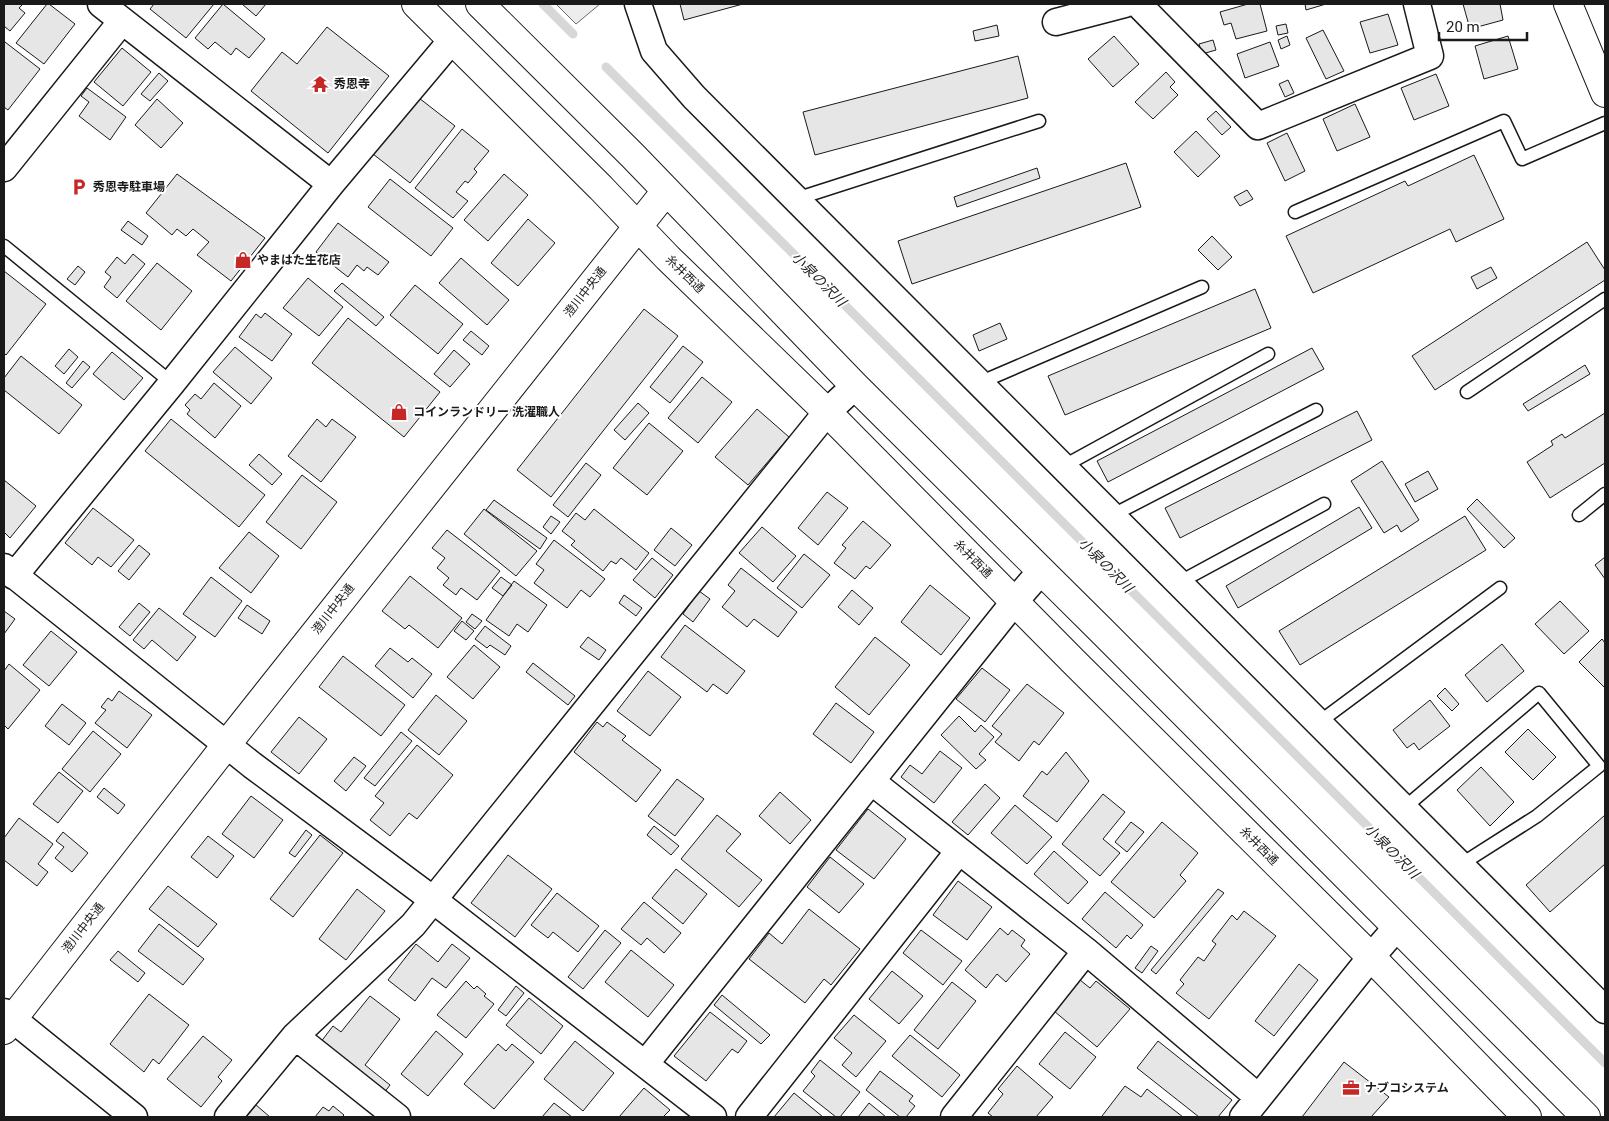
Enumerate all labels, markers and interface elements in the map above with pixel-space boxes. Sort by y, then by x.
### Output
scale bar [1439,10,1526,42]
text: 20 m [1446,18,1480,36]
temple icon: 秀恩寺 [310,74,330,94]
place label: 秀恩寺 [334,77,370,91]
parking icon: 秀恩寺駐車場 [69,177,89,197]
place label: 秀恩寺駐車場 [93,180,165,194]
water label: 小泉の沢川 [789,249,851,311]
shop icon: やまはた生花店 [233,250,253,270]
street label: 糸井西通 [663,252,707,296]
place label: やまはた生花店 [257,253,341,267]
street label: 澄川中央通 [561,264,609,320]
shop icon: コインランドリー 洗濯職人 [389,402,409,422]
place label: コインランドリー 洗濯職人 [413,405,560,419]
water label: 小泉の沢川 [1076,535,1138,597]
street label: 糸井西通 [951,537,995,581]
street label: 澄川中央通 [309,581,357,637]
water label: 小泉の沢川 [1362,821,1424,883]
street label: 糸井西通 [1237,824,1281,868]
street label: 澄川中央通 [59,900,107,956]
office icon: ナブコシステム [1341,1078,1361,1098]
place label: ナブコシステム [1365,1081,1449,1095]

